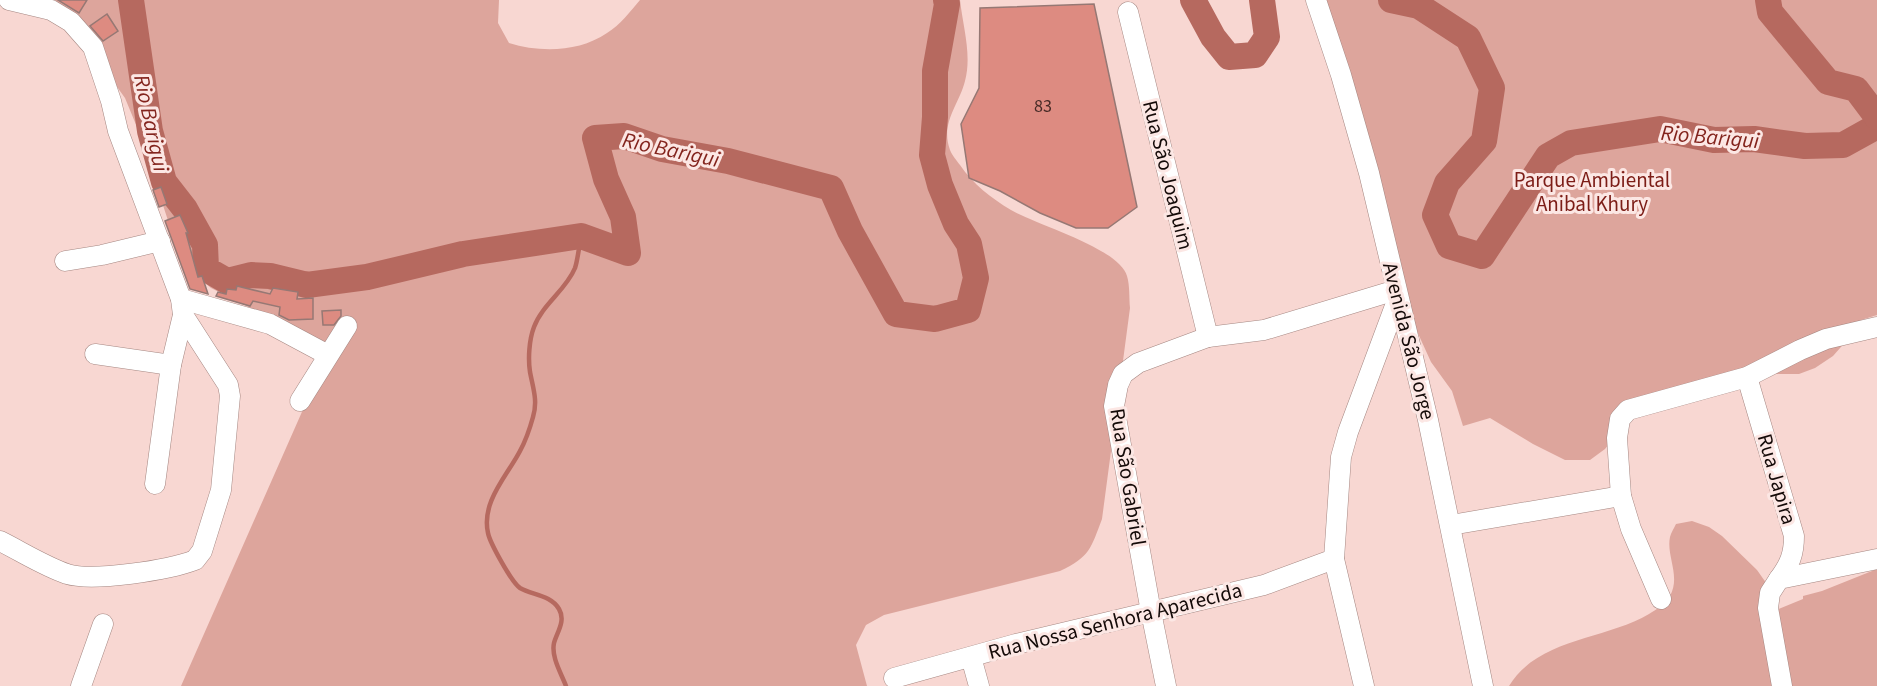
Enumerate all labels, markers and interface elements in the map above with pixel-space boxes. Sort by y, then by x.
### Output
water label: Rio Barigui [125,72,177,175]
house number: 83 [1034,94,1052,119]
street label: Rua São Joaquim [1135,97,1201,253]
water label: Rio Barigui [1659,117,1761,157]
water label: Rio Barigui [619,124,723,176]
park label: Parque Ambiental Anibal Khury [1514,165,1670,219]
street label: Avenida São Jorge [1375,259,1443,423]
street label: Rua São Gabriel [1102,406,1154,548]
street label: Rua Japira [1750,430,1804,528]
street label: Rua Nossa Senhora Aparecida [985,575,1245,667]

